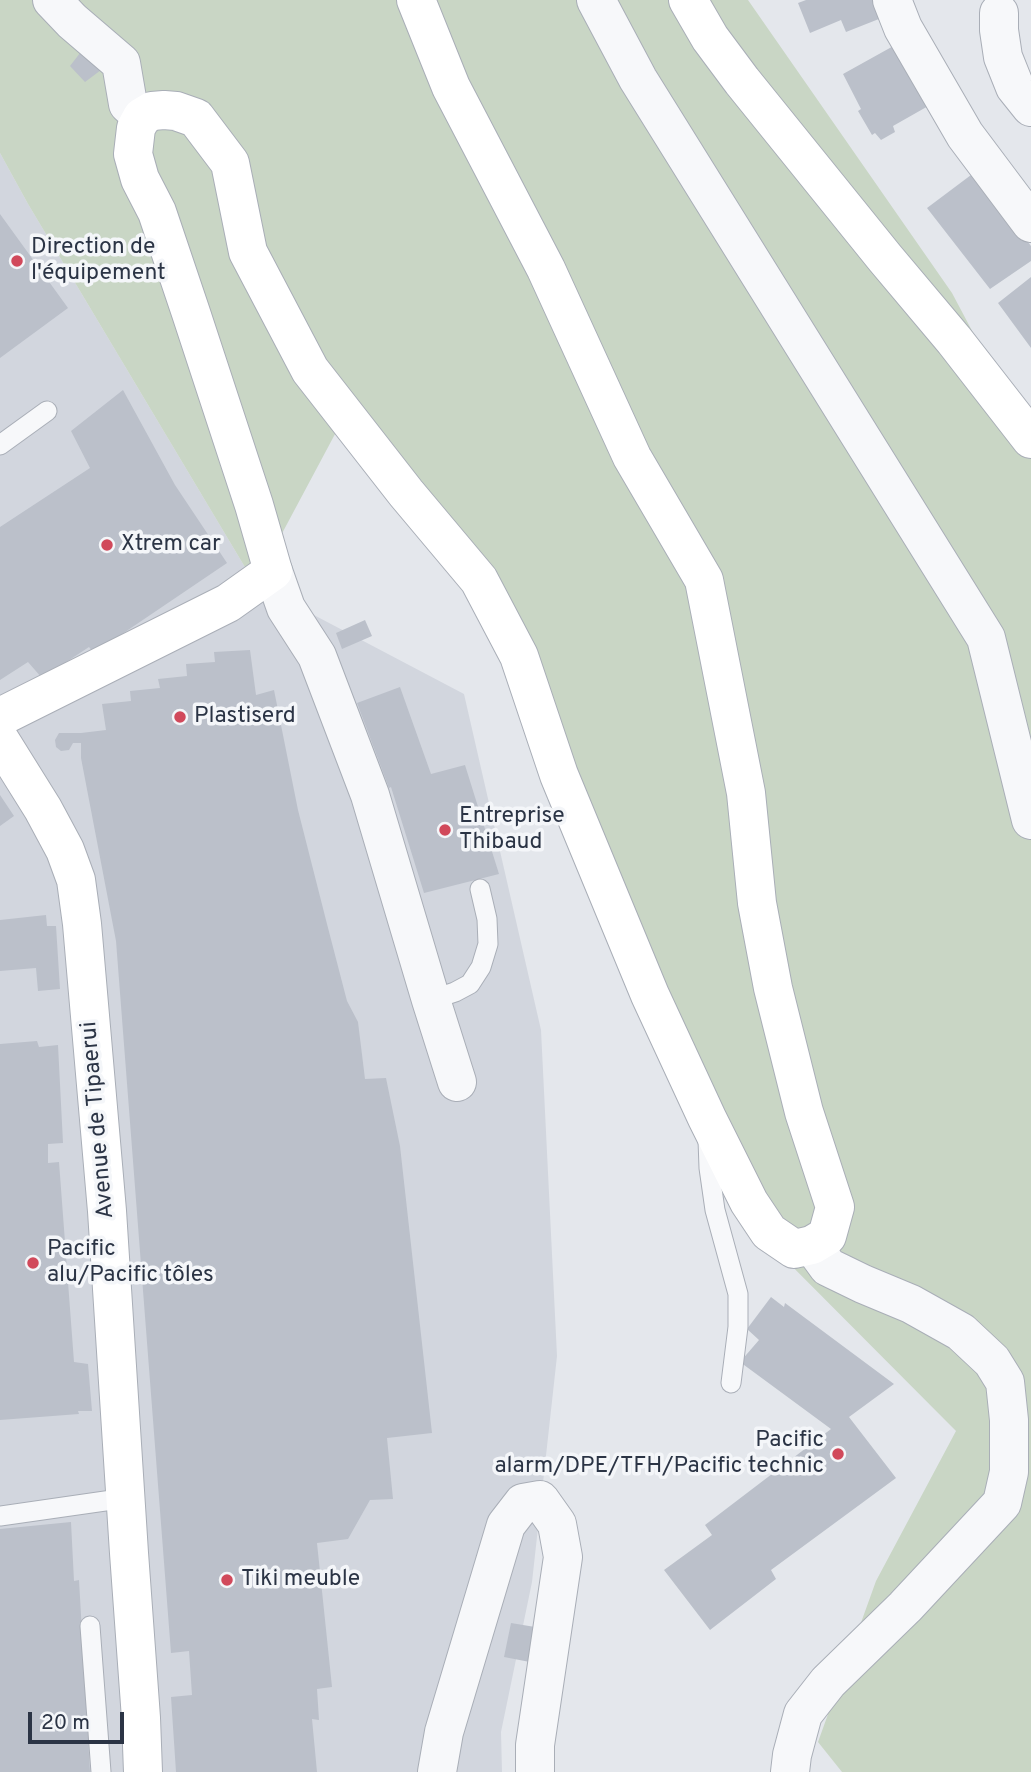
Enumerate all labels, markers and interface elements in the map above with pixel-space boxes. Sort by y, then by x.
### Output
place label: Direction de l'équipement [31,234,166,288]
marker: Direction de l'équipement [9,253,25,269]
place label: Xtrem car [121,531,221,559]
marker: Xtrem car [99,537,115,553]
place label: Plastiserd [194,703,296,731]
marker: Plastiserd [172,709,188,725]
place label: Entreprise Thibaud [459,803,565,857]
marker: Entreprise Thibaud [437,822,453,838]
street label: Avenue de Tipaerui [77,1020,121,1220]
place label: Pacific alu/Pacific tôles [47,1236,214,1290]
marker: Pacific alu/Pacific tôles [25,1255,41,1271]
place label: Pacific alarm/DPE/TFH/Pacific technic [494,1427,824,1481]
marker: Pacific alarm/DPE/TFH/Pacific technic [830,1446,846,1462]
place label: Tiki meuble [241,1566,360,1594]
marker: Tiki meuble [219,1572,235,1588]
scale bar [32,1698,128,1742]
text: 20 m [41,1710,90,1737]

